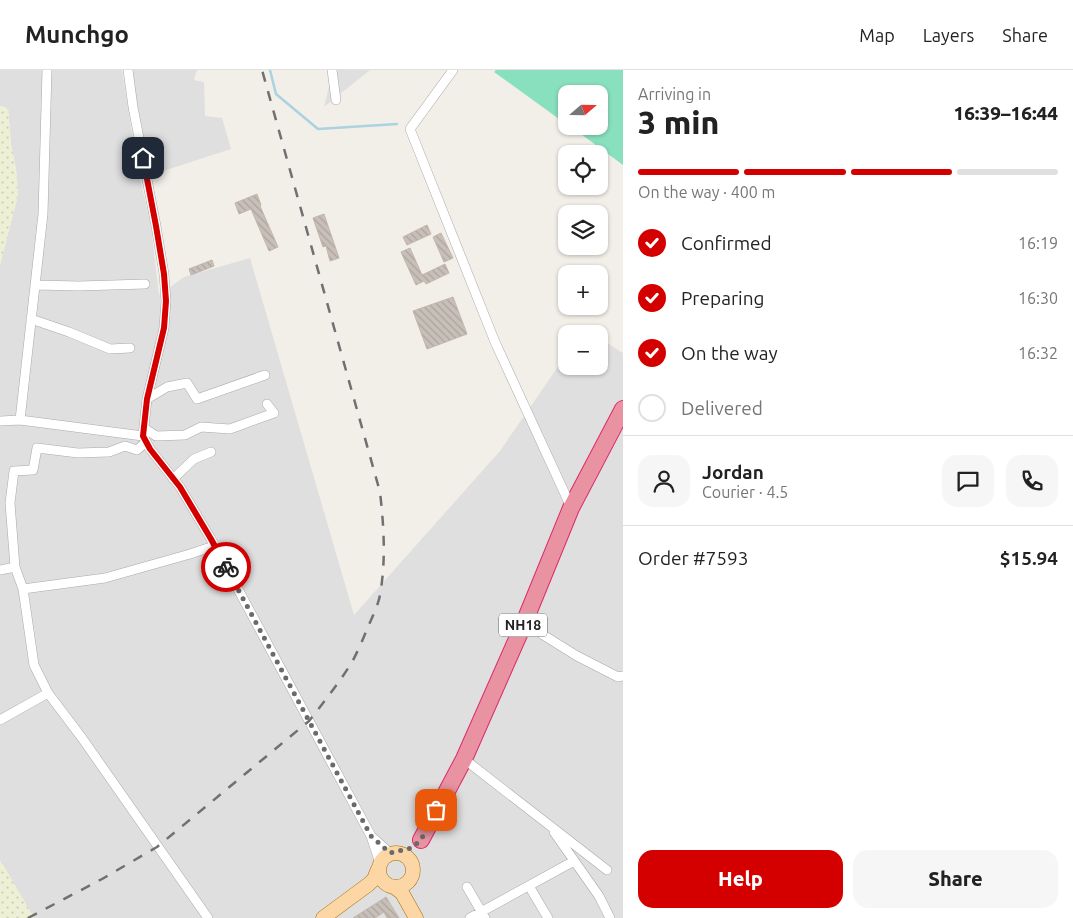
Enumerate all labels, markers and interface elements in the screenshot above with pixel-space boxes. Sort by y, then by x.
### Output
text: Munchgo [25,21,129,48]
text: Map [859,25,895,45]
text: Layers [923,25,974,45]
text: Share [1002,25,1048,45]
north arrow [558,85,608,135]
map controls [558,85,608,375]
text: Arriving in [638,85,711,103]
text: 16:39–16:44 [953,102,1058,124]
text: 3 min [638,104,719,140]
pin [122,137,164,179]
icon: home [129,144,157,172]
button: locate [558,145,608,195]
text: On the way · 400 m [638,183,775,201]
button: layers [558,205,608,255]
icon: check [638,229,666,257]
text: Confirmed [681,232,772,254]
text: 16:19 [1018,234,1058,252]
button: + [558,265,608,315]
icon: check [638,284,666,312]
text: Preparing [681,287,765,309]
text: 16:30 [1018,289,1058,307]
button: − [558,325,608,375]
icon: check [638,339,666,367]
text: On the way [681,342,778,364]
text: 16:32 [1018,344,1058,362]
text: Delivered [681,397,763,419]
button: person [638,455,690,507]
button: chat [942,455,994,507]
button: phone [1006,455,1058,507]
text: Jordan [702,461,764,483]
text: Courier · 4.5 [702,483,788,501]
courier [201,542,251,592]
text: Order #7593 [638,547,748,569]
text: $15.94 [1000,547,1058,569]
icon: bike [212,553,240,581]
road number: NH18 [499,614,547,636]
pin [415,789,457,831]
icon: bag [422,796,450,824]
button: Help [638,850,843,908]
button: Share [853,850,1058,908]

